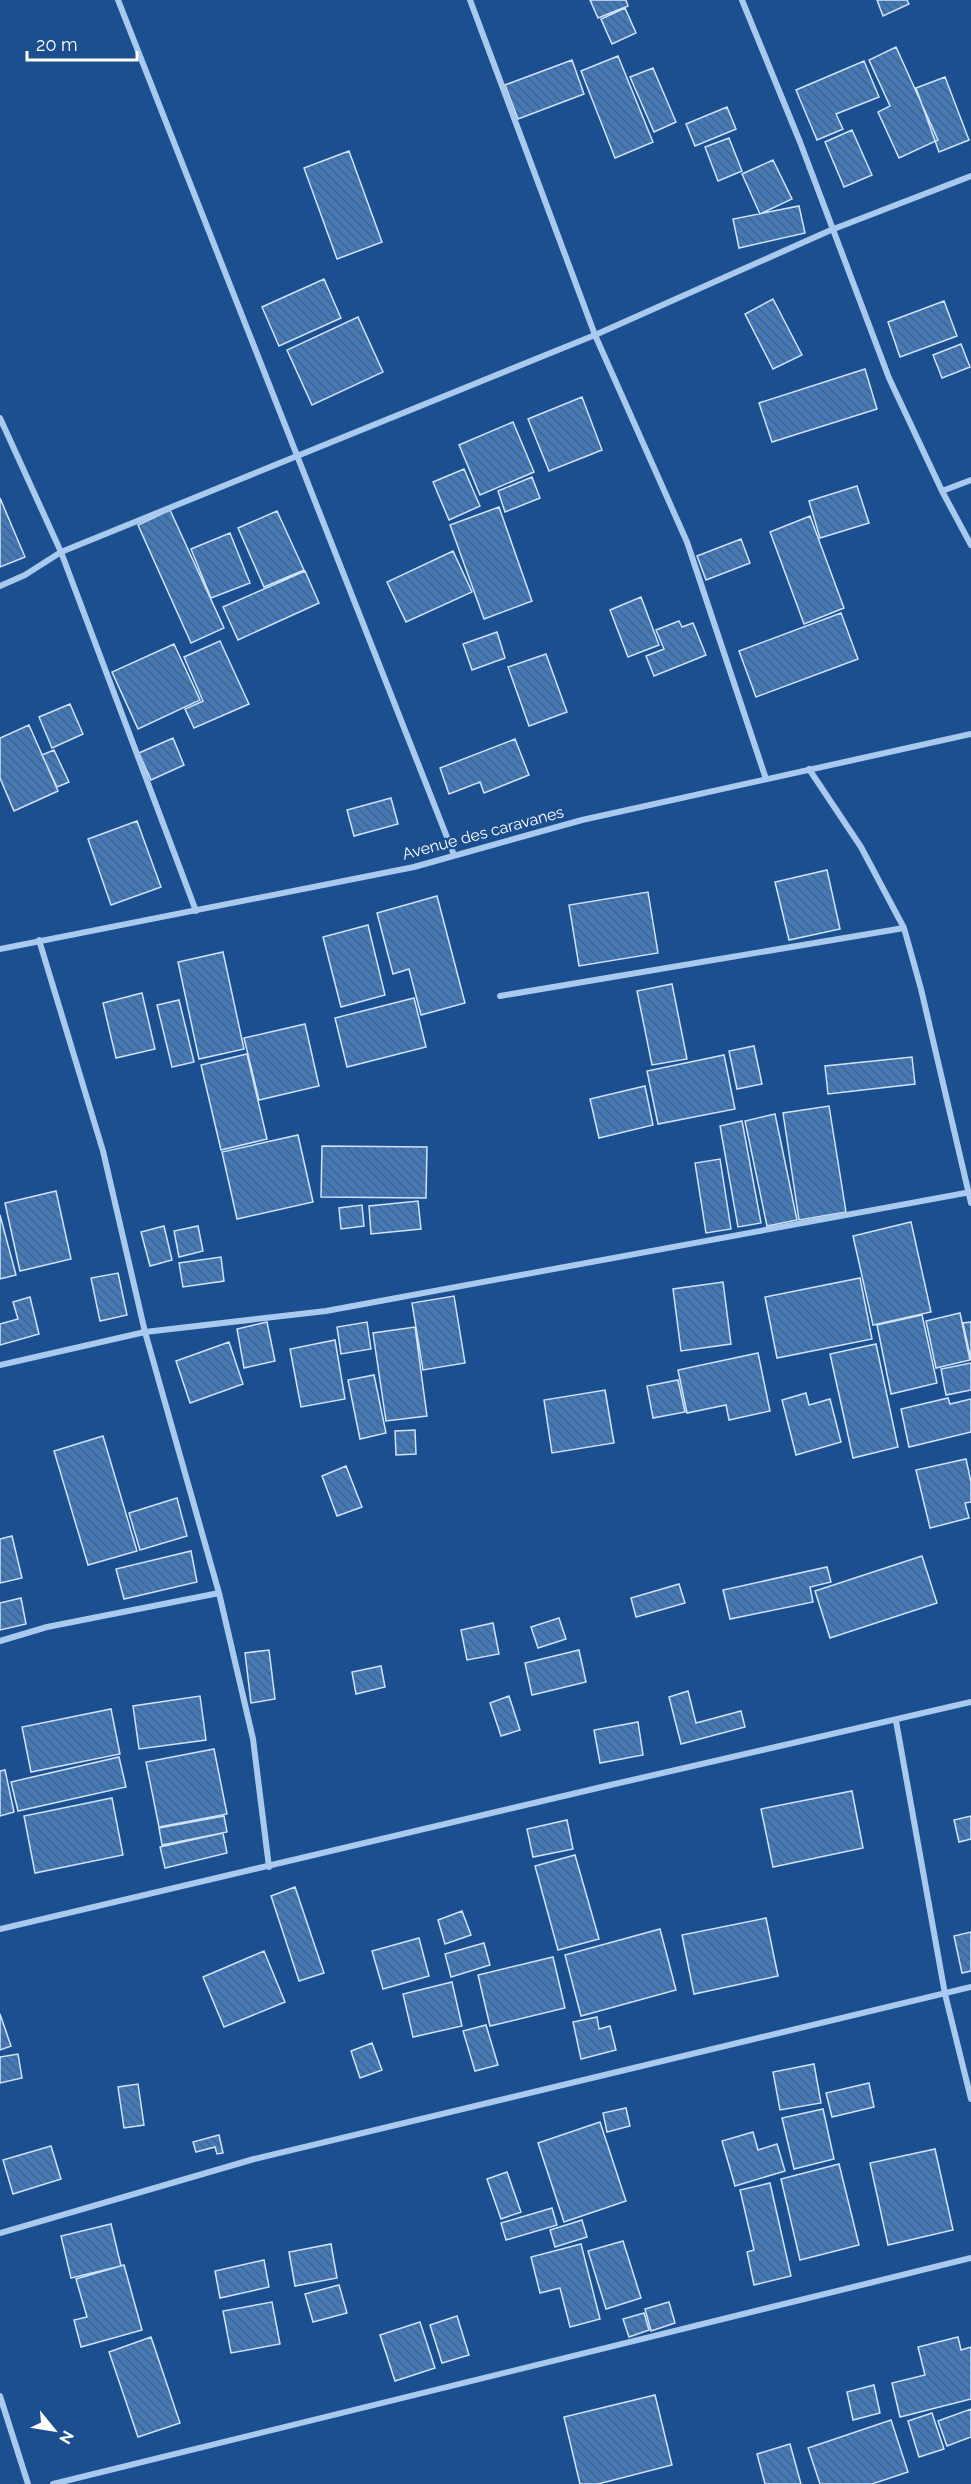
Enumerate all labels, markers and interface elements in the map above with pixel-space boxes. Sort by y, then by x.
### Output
scale bar [27,24,136,62]
text: 20 m [36,34,78,55]
street label: Avenue des caravanes [400,802,566,864]
north arrow [24,2400,84,2460]
text: N [55,2427,78,2447]

